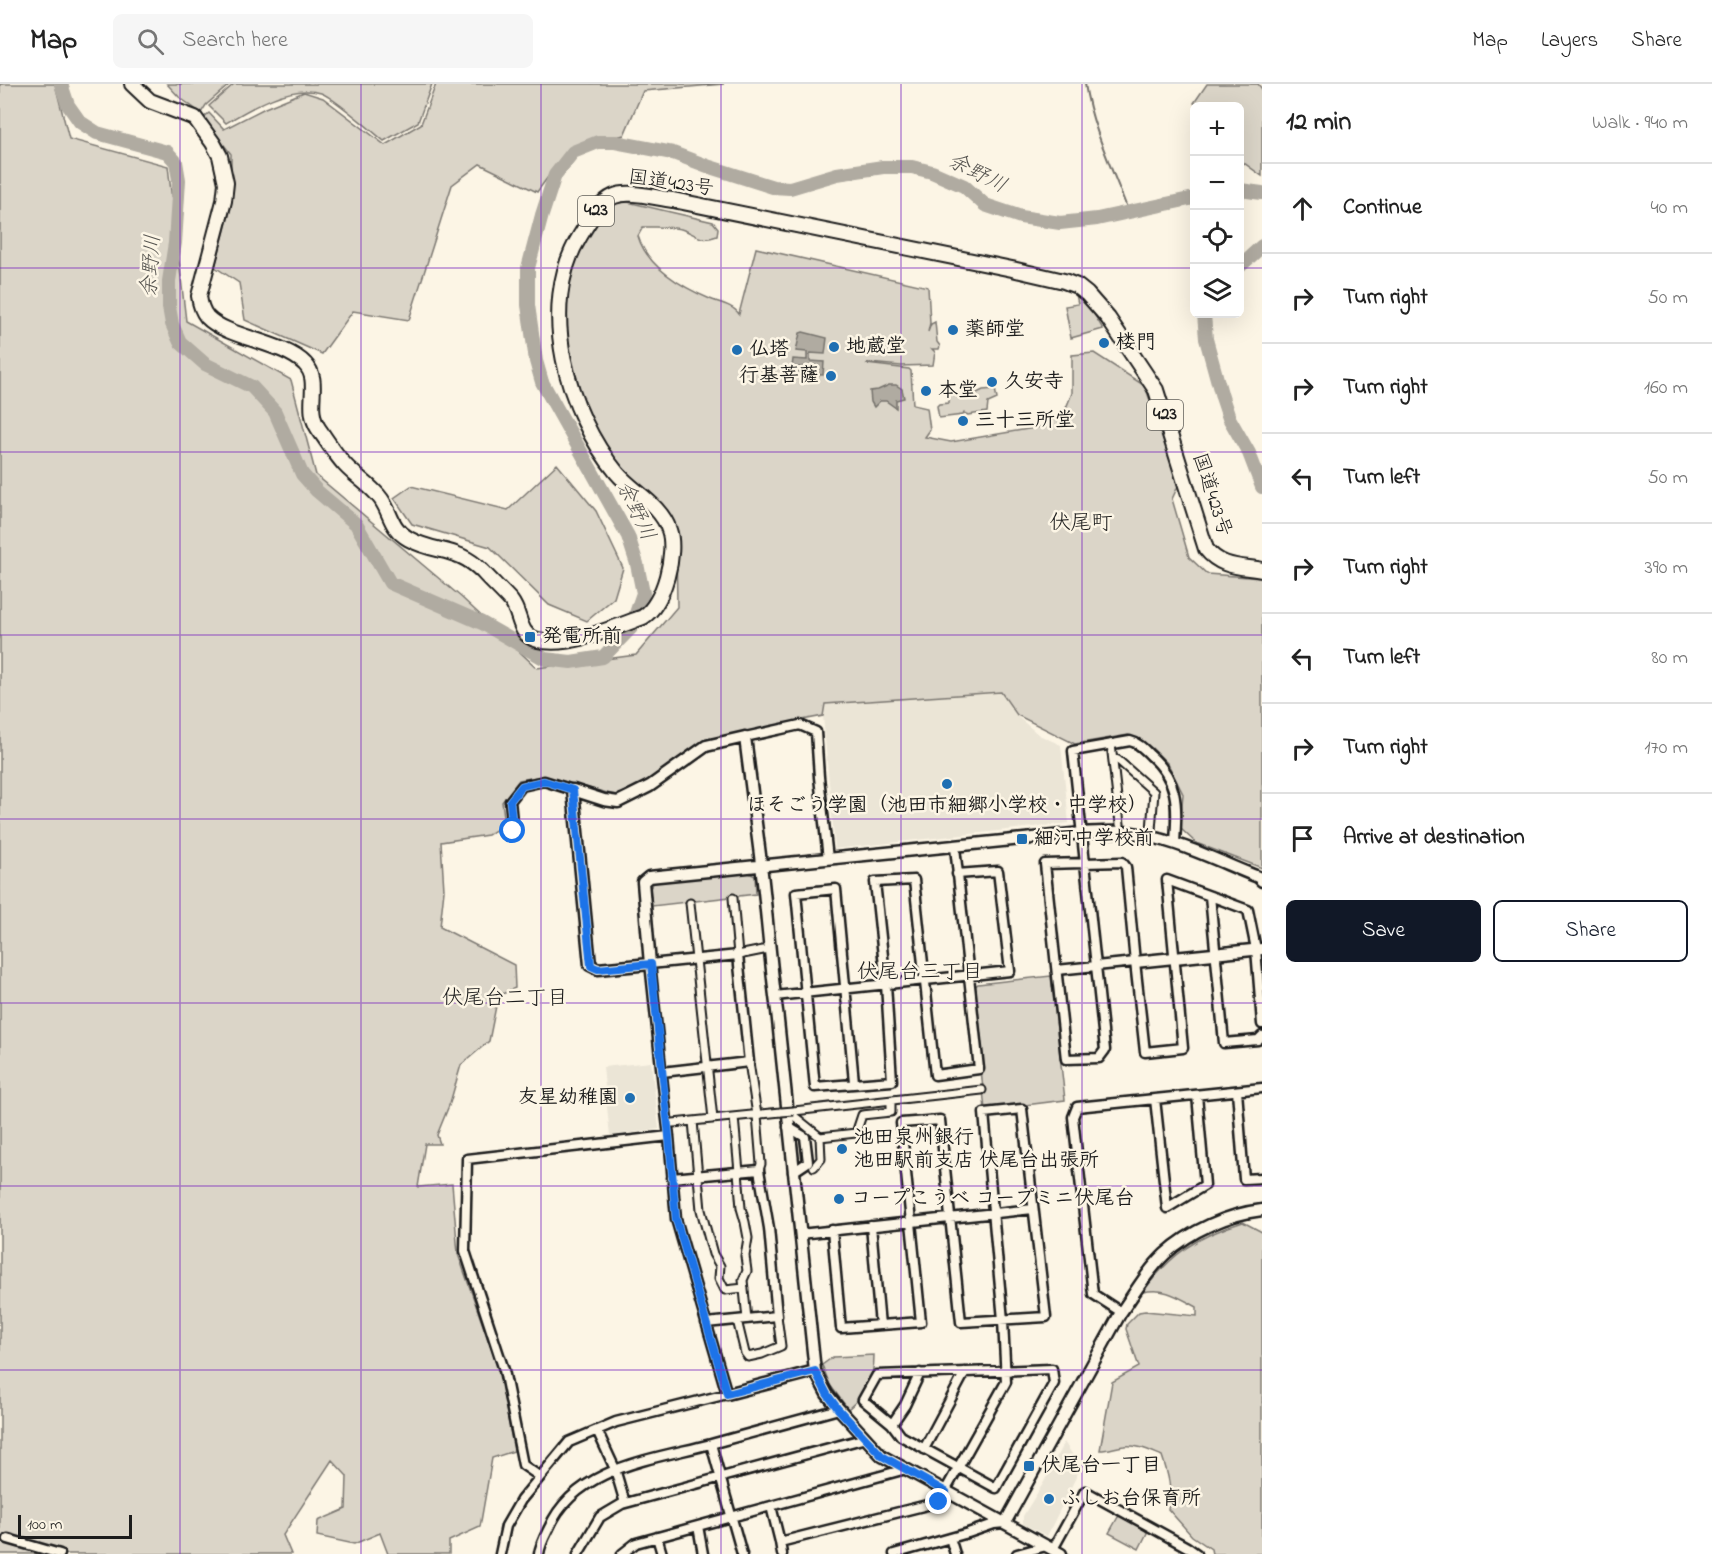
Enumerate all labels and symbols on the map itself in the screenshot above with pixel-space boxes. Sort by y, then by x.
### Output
water label: 余野川 [942,146,1012,202]
street label: 国道423号 [626,164,716,204]
road number: 423 [578,196,614,226]
water label: 余野川 [135,234,169,298]
place label: 薬師堂 [965,316,1025,345]
marker: 薬師堂 [946,323,960,337]
place label: 楼門 [1116,329,1156,358]
place label: 地蔵堂 [846,333,906,362]
place label: 仏塔 [749,336,789,365]
marker: 楼門 [1097,336,1111,350]
marker: 地蔵堂 [827,340,841,354]
marker: 仏塔 [730,343,744,357]
place label: 行基菩薩 [739,362,819,391]
place label: 久安寺 [1004,368,1064,397]
marker: 行基菩薩 [824,369,838,383]
marker: 久安寺 [985,375,999,389]
place label: 本堂 [938,377,978,406]
marker: 本堂 [919,384,933,398]
road number: 423 [1147,400,1183,430]
place label: 三十三所堂 [975,407,1075,436]
marker: 三十三所堂 [956,414,970,428]
street label: 国道423号 [1184,449,1238,541]
water label: 余野川 [608,476,662,546]
district label: 伏尾町 [1050,509,1113,539]
place label: 発電所前 [542,623,622,652]
marker: 発電所前 [523,630,537,644]
marker: ほそごう学園（池田市細郷小学校・中学校） [940,777,954,791]
place label: ほそごう学園（池田市細郷小学校・中学校） [747,792,1147,821]
route start [499,817,525,843]
place label: 細河中学校前 [1034,825,1154,854]
marker: 細河中学校前 [1015,832,1029,846]
district label: 伏尾台三丁目 [857,958,983,988]
district label: 伏尾台二丁目 [442,984,568,1014]
place label: 友星幼稚園 [518,1084,618,1113]
marker: 友星幼稚園 [623,1091,637,1105]
place label: 池田泉州銀行 池田駅前支店 伏尾台出張所 [854,1124,1099,1176]
marker: 池田泉州銀行 池田駅前支店 伏尾台出張所 [835,1142,849,1156]
place label: コープこうべ コープミニ伏尾台 [851,1185,1134,1214]
marker: コープこうべ コープミニ伏尾台 [832,1192,846,1206]
place label: 伏尾台一丁目 [1041,1452,1161,1481]
marker: 伏尾台一丁目 [1022,1459,1036,1473]
place label: ふしお台保育所 [1061,1485,1201,1514]
route end [925,1488,951,1514]
marker: ふしお台保育所 [1042,1492,1056,1506]
scale bar [18,1512,132,1540]

